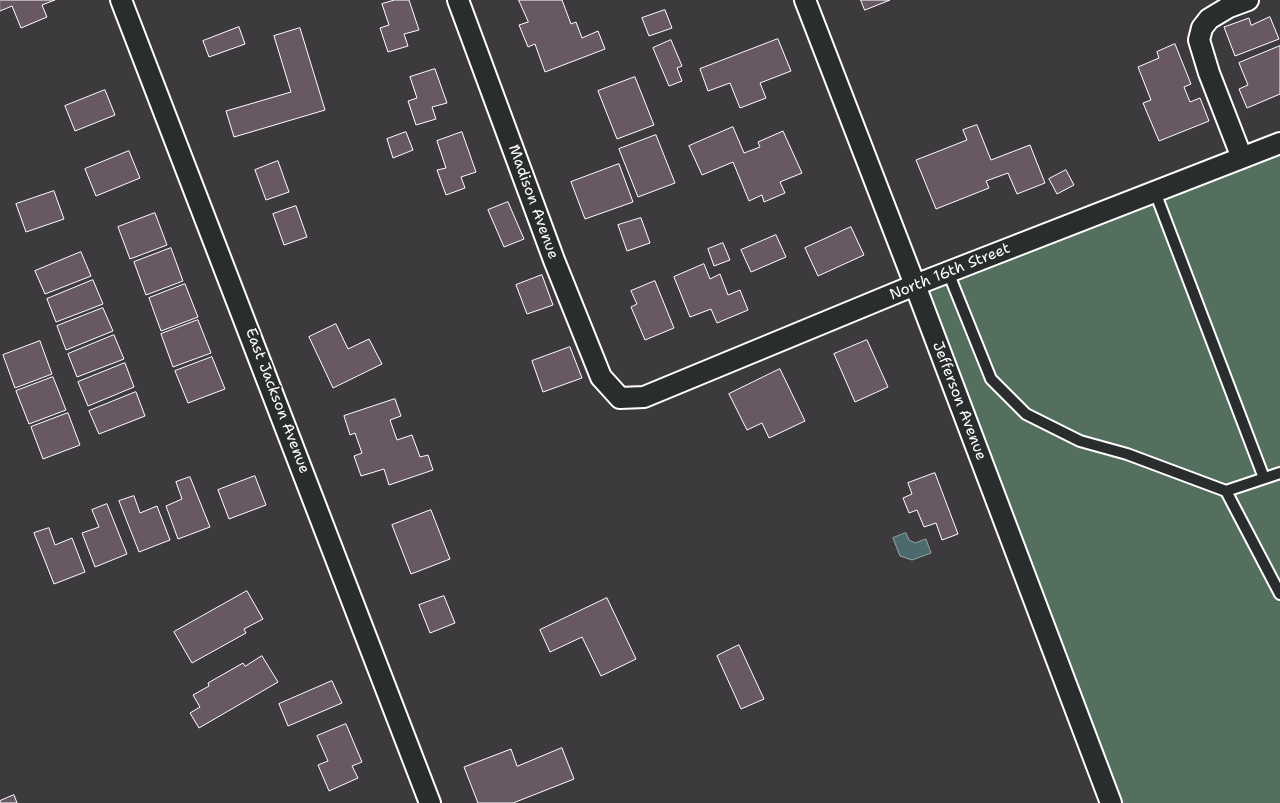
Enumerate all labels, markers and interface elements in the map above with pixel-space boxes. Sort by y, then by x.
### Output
street label: Madison Avenue [504,142,562,262]
street label: North 16th Street [887,240,1013,304]
street label: East Jackson Avenue [241,326,313,476]
street label: Jefferson Avenue [928,339,990,463]

